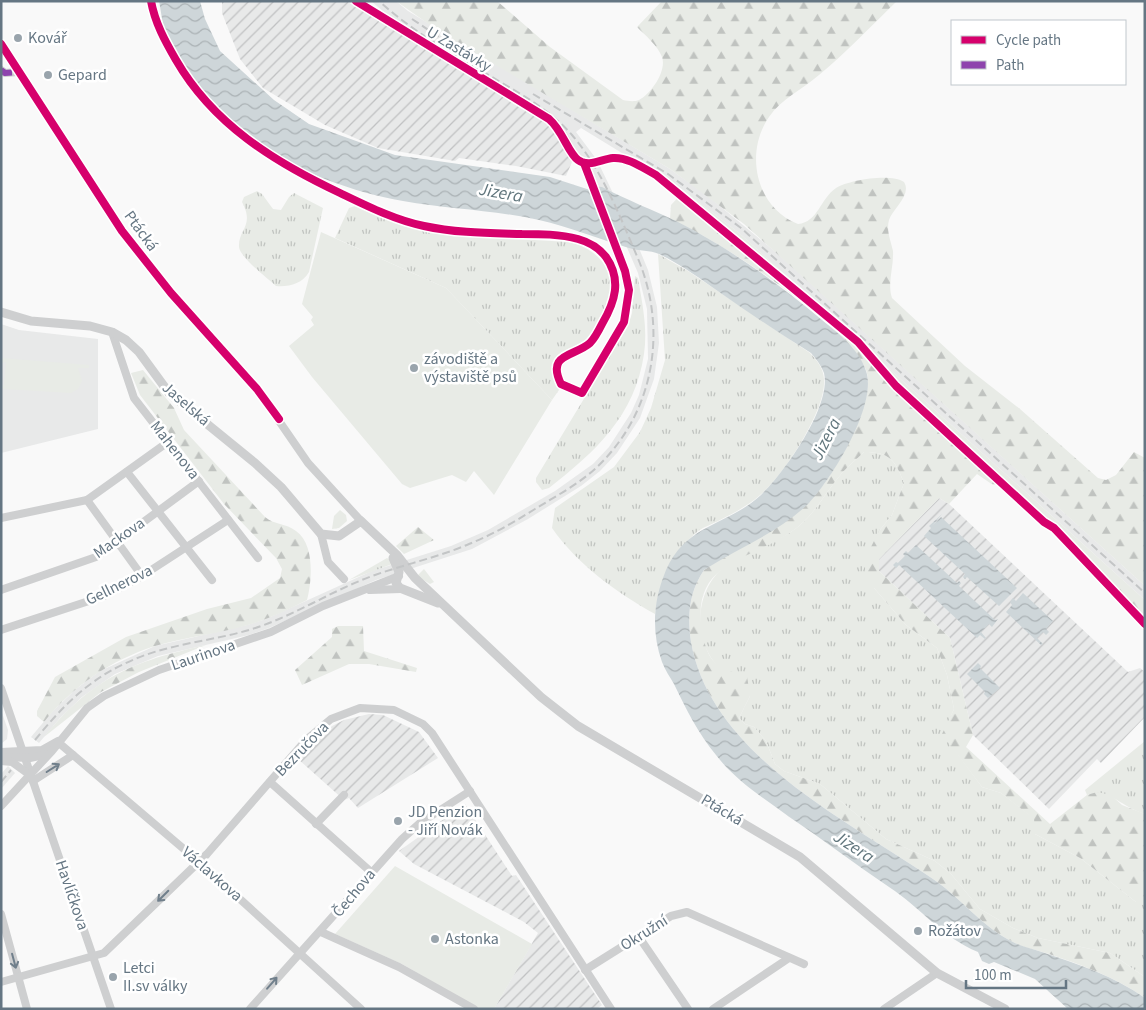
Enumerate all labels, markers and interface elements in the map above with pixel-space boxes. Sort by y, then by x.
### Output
legend [951,20,1126,85]
street label: U Zastávky [422,21,496,77]
place label: Kovář [28,27,68,49]
text: Cycle path [996,30,1061,51]
marker: Kovář [12,32,24,44]
text: Path [996,55,1024,76]
place label: Gepard [58,64,107,86]
marker: Gepard [42,69,54,81]
water label: Jizera [476,177,525,209]
street label: Ptácká [119,206,163,256]
place label: závodiště a výstaviště psů [424,348,517,388]
marker: závodiště a výstaviště psů [408,362,420,374]
street label: Jaselská [157,377,215,431]
water label: Jizera [804,413,847,465]
street label: Mahenova [145,416,205,484]
street label: Mackova [89,512,149,564]
street label: Gellnerova [82,559,156,611]
street label: Laurinova [168,634,238,676]
street label: Bezručova [270,716,334,782]
one-way arrow [46,763,60,773]
street label: Ptácká [697,789,747,831]
place label: JD Penzion - Jiří Novák [408,801,483,841]
marker: JD Penzion - Jiří Novák [392,815,404,827]
water label: Jizera [828,824,880,870]
street label: Václavkova [177,841,247,907]
street label: Havlíčkova [50,857,94,933]
street label: Čechova [327,864,381,922]
one-way arrow [158,889,170,901]
street label: Okružní [616,909,673,956]
place label: Rožátov [928,920,982,942]
marker: Rožátov [912,925,924,937]
place label: Astonka [445,928,499,950]
marker: Astonka [429,933,441,945]
one-way arrow [10,952,19,968]
place label: Letci II.sv války [123,957,188,997]
scale bar [966,958,1066,990]
text: 100 m [974,965,1012,986]
marker: Letci II.sv války [107,971,119,983]
one-way arrow [267,977,278,990]

